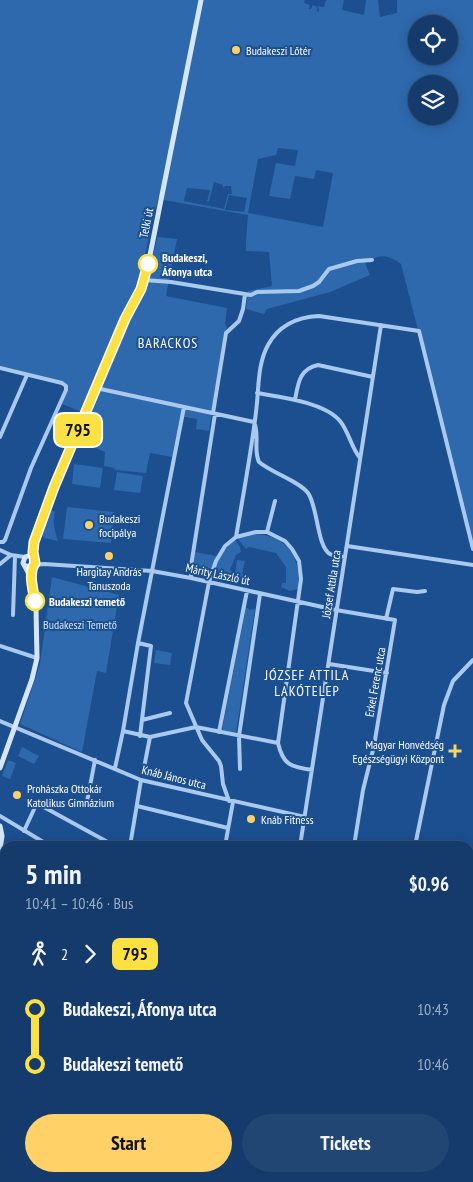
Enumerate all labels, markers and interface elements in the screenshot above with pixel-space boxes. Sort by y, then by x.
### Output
map controls [408,15,458,125]
button: locate [408,15,458,65]
place label: Budakeszi Lőtér [246,43,312,58]
marker: Budakeszi Lőtér [230,44,242,56]
button: layers [408,75,458,125]
street label: Telki út [136,206,156,239]
place label: Budakeszi, Áfonya utca [161,250,212,279]
marker: Budakeszi, Áfonya utca [138,254,158,274]
district label: BARACKOS [138,334,198,352]
line badge: 795 [49,414,107,446]
text: 795 [65,418,91,441]
place label: Budakeszi focipálya [99,511,140,540]
marker: Budakeszi focipálya [83,519,95,531]
street label: József Attila utca [318,549,344,620]
marker: Hargitay András Tanuszoda [103,550,115,562]
street label: Márity László út [184,560,252,588]
place label: Hargitay András Tanuszoda [76,564,142,593]
marker: Budakeszi temető [25,591,45,611]
place label: Budakeszi temető [49,594,126,609]
park label: Budakeszi Temető [43,617,117,632]
street label: Erkel Ferenc utca [361,646,389,718]
district label: JÓZSEF ATTILA LAKÓTELEP [264,666,349,700]
place label: Magyar Honvédség Egészségügyi Központ [352,737,445,766]
marker: Magyar Honvédség Egészségügyi Központ [448,744,462,758]
street label: Knáb János utca [140,762,208,792]
place label: Prohászka Ottokár Katolikus Gimnázium [27,781,114,810]
marker: Prohászka Ottokár Katolikus Gimnázium [11,789,23,801]
place label: Knáb Fitness [261,812,314,827]
marker: Knáb Fitness [245,813,257,825]
text: 5 min [25,855,82,892]
text: $0.96 [409,872,449,896]
text: 10:41 – 10:46 · Bus [25,893,133,913]
icon: walk [25,940,53,968]
icon: forward [76,940,104,968]
text: 795 [122,942,148,965]
text: 2 [61,944,68,964]
text: Budakeszi, Áfonya utca [63,997,217,1021]
text: 10:43 [417,999,449,1019]
text: Budakeszi temető [63,1052,183,1076]
text: 10:46 [417,1054,449,1074]
button: Start [25,1114,232,1172]
button: Tickets [242,1114,449,1172]

